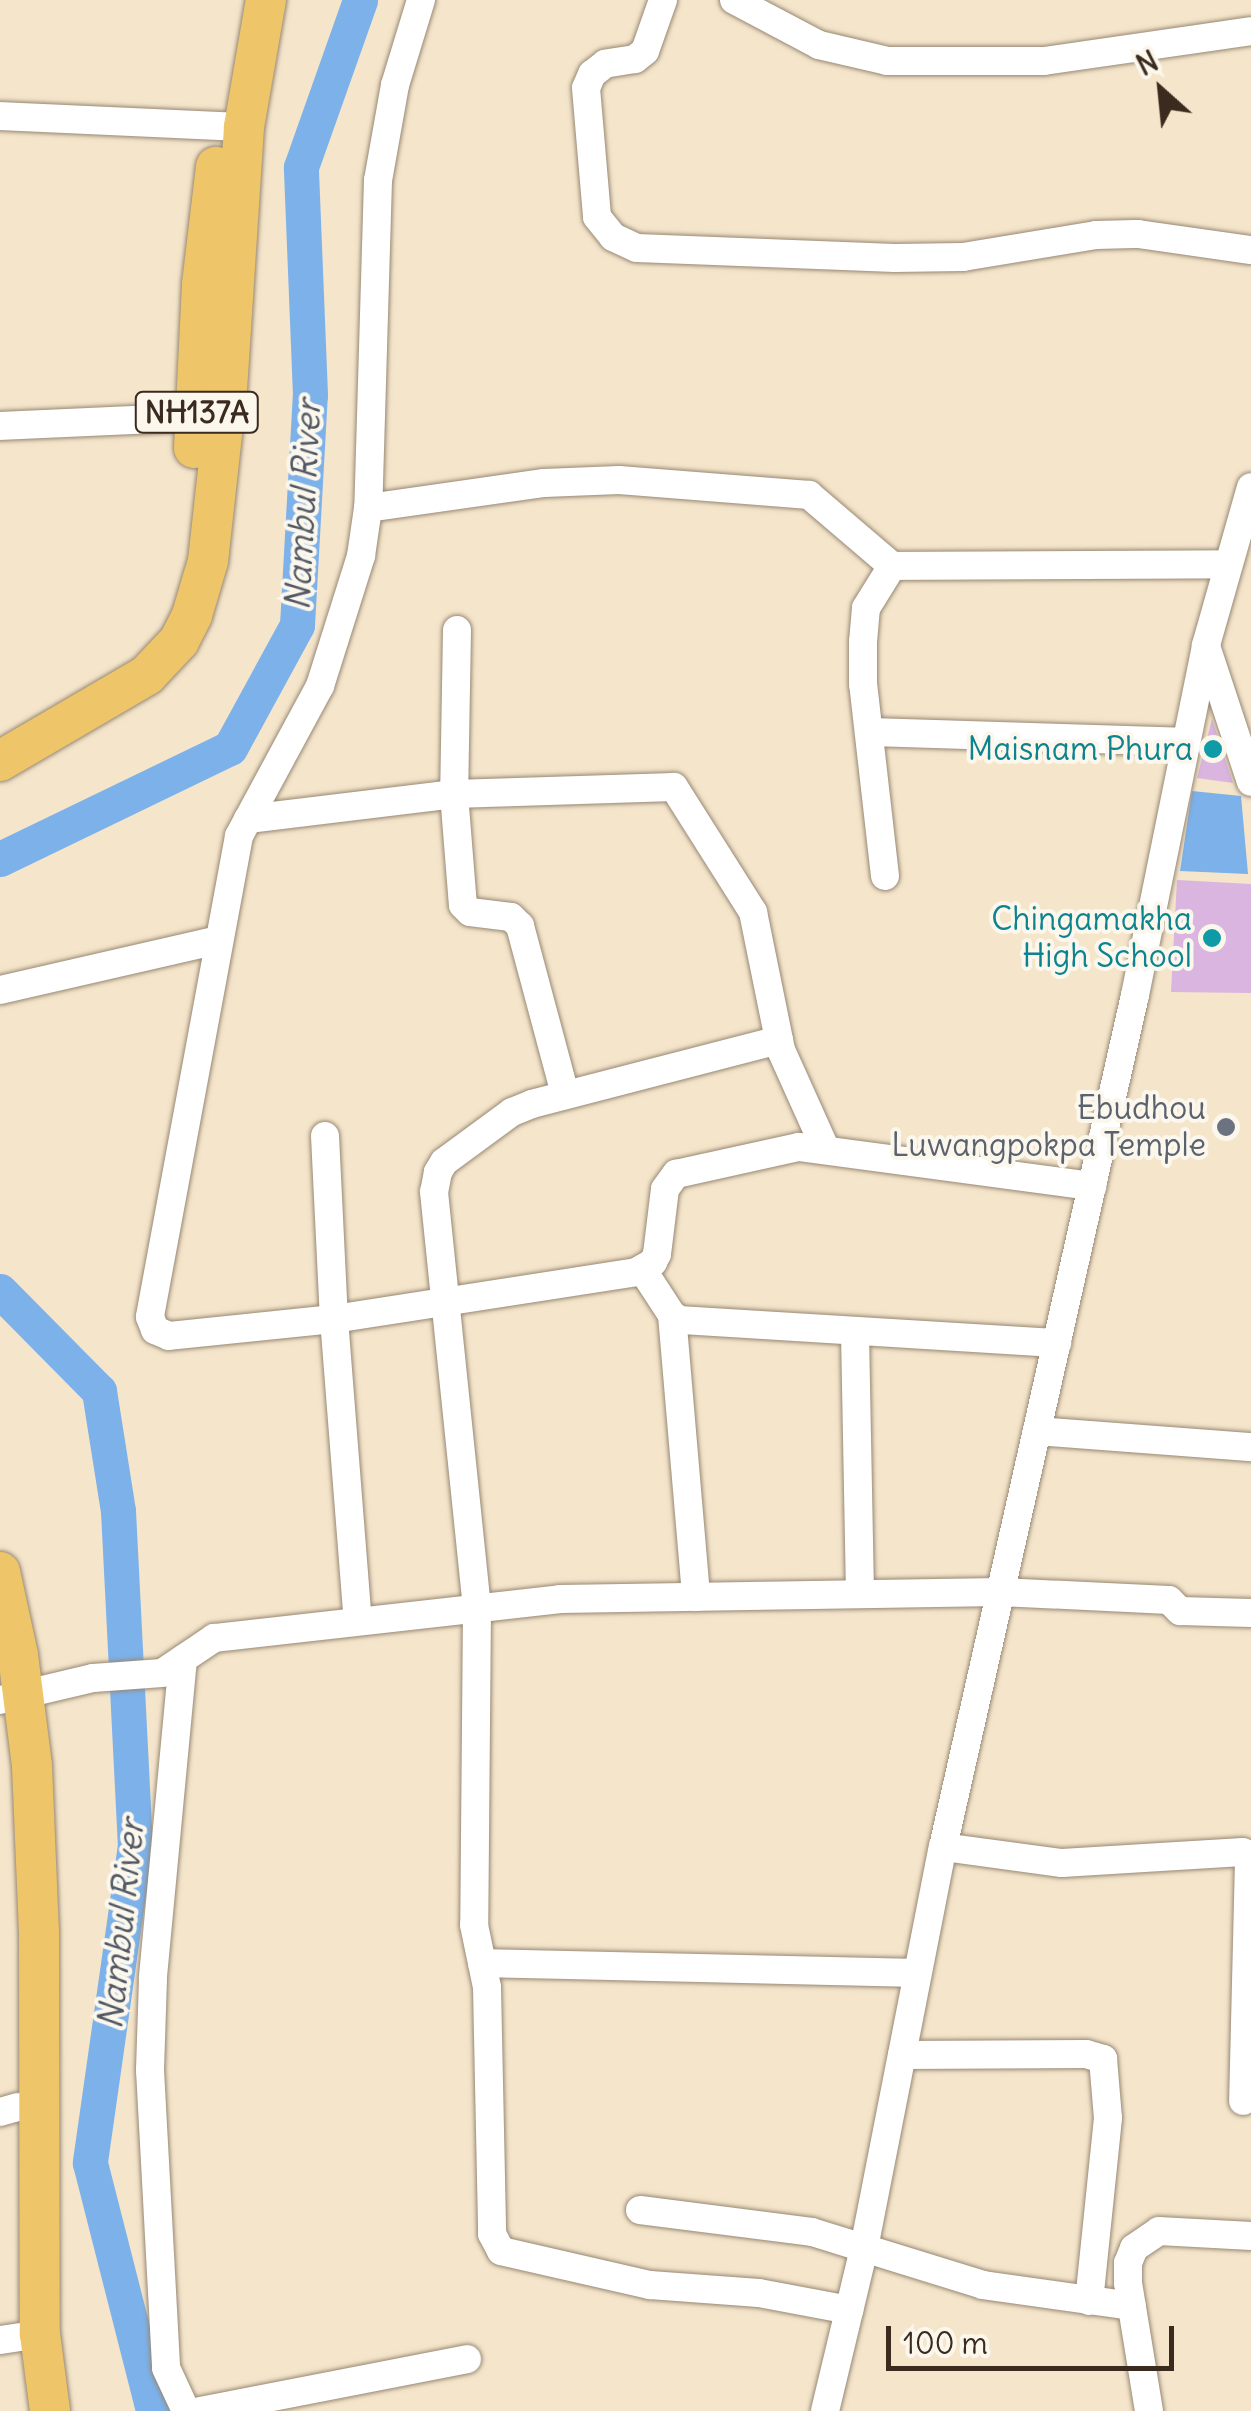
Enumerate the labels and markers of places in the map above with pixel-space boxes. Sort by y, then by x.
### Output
place label: Maisnam Phura [968,730,1193,768]
marker: Maisnam Phura [1202,738,1224,760]
place label: Chingamakha High School [991,901,1192,976]
marker: Chingamakha High School [1201,927,1223,949]
place label: Ebudhou Luwangpokpa Temple [891,1090,1206,1165]
marker: Ebudhou Luwangpokpa Temple [1215,1116,1237,1138]

